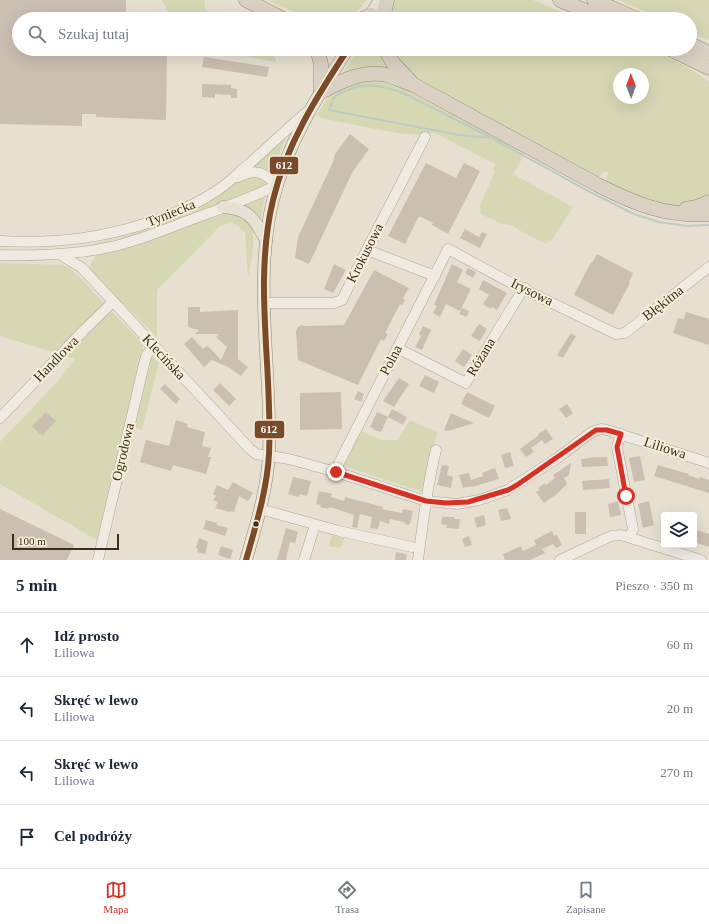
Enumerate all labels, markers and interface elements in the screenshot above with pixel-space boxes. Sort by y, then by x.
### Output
search box [12,12,697,56]
icon: search [26,23,48,45]
text: Szukaj tutaj [58,26,129,42]
north arrow [613,68,649,104]
line badge: 612 [269,156,299,175]
text: 612 [276,159,293,171]
street label: Tyniecka [144,196,198,230]
street label: Krokusowa [344,220,387,285]
street label: Irysowa [508,275,556,309]
street label: Błękitna [640,282,687,324]
street label: Klecińska [139,331,189,383]
street label: Handlowa [31,333,82,385]
street label: Różana [464,334,499,379]
street label: Polna [377,342,405,378]
line badge: 612 [254,420,285,439]
street label: Ogrodowa [109,421,137,482]
text: 612 [261,423,278,435]
street label: Liliowa [642,434,689,462]
route end [327,463,345,481]
route start [617,487,635,505]
map controls [661,512,697,548]
button: layers [661,512,697,548]
unlabelled marker [251,519,261,529]
scale bar [12,532,119,551]
text: 100 m [18,535,46,547]
text: 5 min [16,576,57,595]
text: Pieszo · 350 m [615,578,693,593]
text: Idź prosto [54,628,119,644]
icon: ahead [16,634,38,656]
text: 60 m [667,637,693,652]
text: Liliowa [54,645,94,660]
text: Skręć w lewo [54,692,138,708]
icon: left [16,698,38,720]
text: 20 m [667,701,693,716]
text: Liliowa [54,709,94,724]
text: Skręć w lewo [54,756,138,772]
icon: left [16,762,38,784]
text: 270 m [660,765,693,780]
text: Liliowa [54,773,94,788]
icon: arrive [16,826,38,848]
text: Cel podróży [54,828,132,844]
tab: Mapa [103,879,128,915]
tab: Trasa [335,879,359,915]
tab: Zapisane [566,879,606,915]

